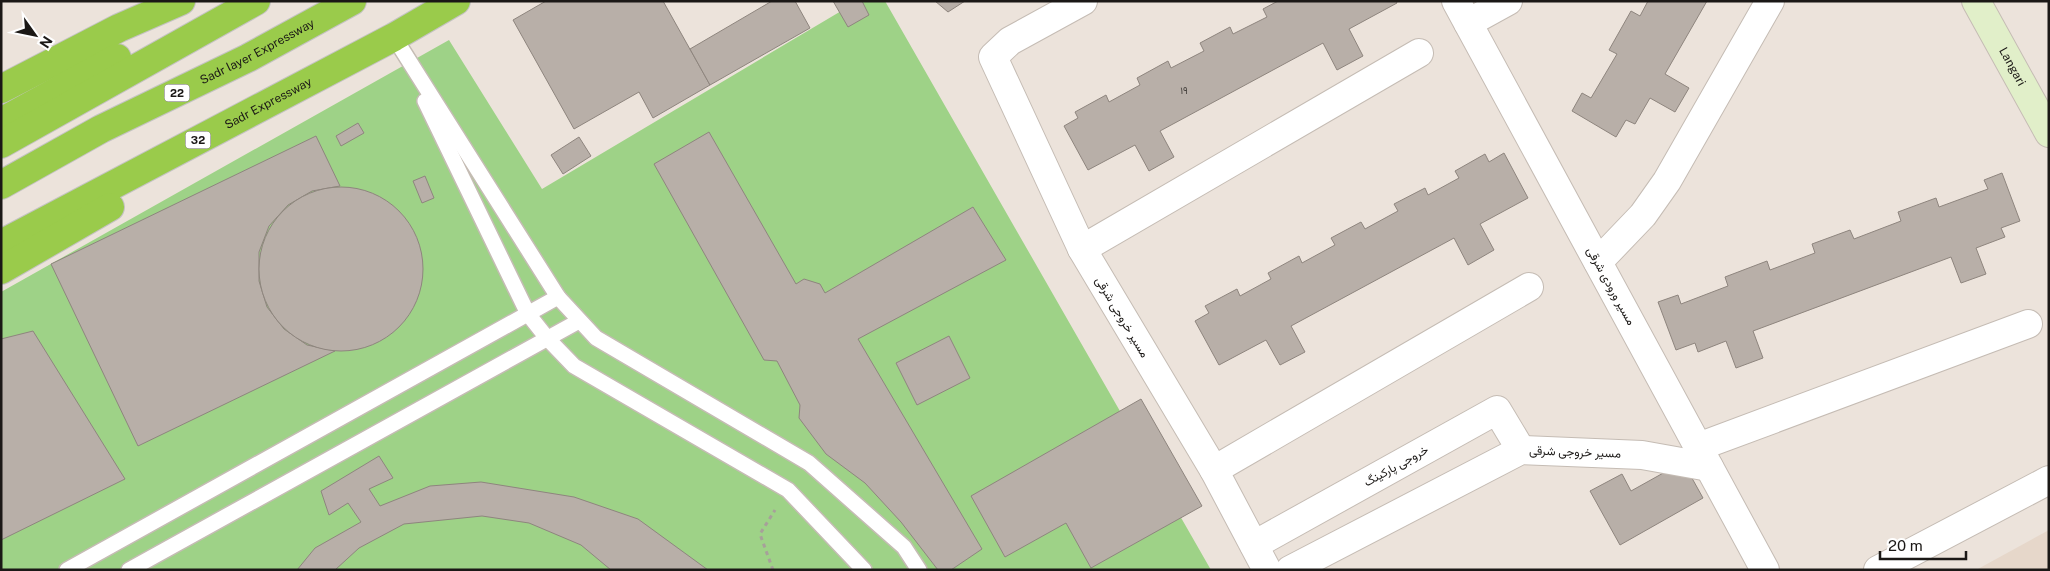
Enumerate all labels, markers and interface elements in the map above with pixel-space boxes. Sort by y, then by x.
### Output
north arrow [10,10,60,60]
street label: Sadr layer Expressway [198,16,317,87]
text: N [36,33,56,51]
street label: Langari [1996,45,2029,88]
street label: Sadr Expressway [222,74,315,132]
house number: ۱۹ [1180,84,1188,96]
road number: 22 [164,85,190,102]
road number: 32 [186,132,210,148]
street label: مسیر ورودی شرقی [1583,245,1638,328]
street label: مسیر خروجی شرقی [1091,274,1152,361]
street label: خروجی پارکینگ [1361,443,1431,490]
street label: مسیر خروجی شرقی [1529,443,1621,462]
scale bar [1880,528,1966,560]
text: 20 m [1888,537,1923,554]

